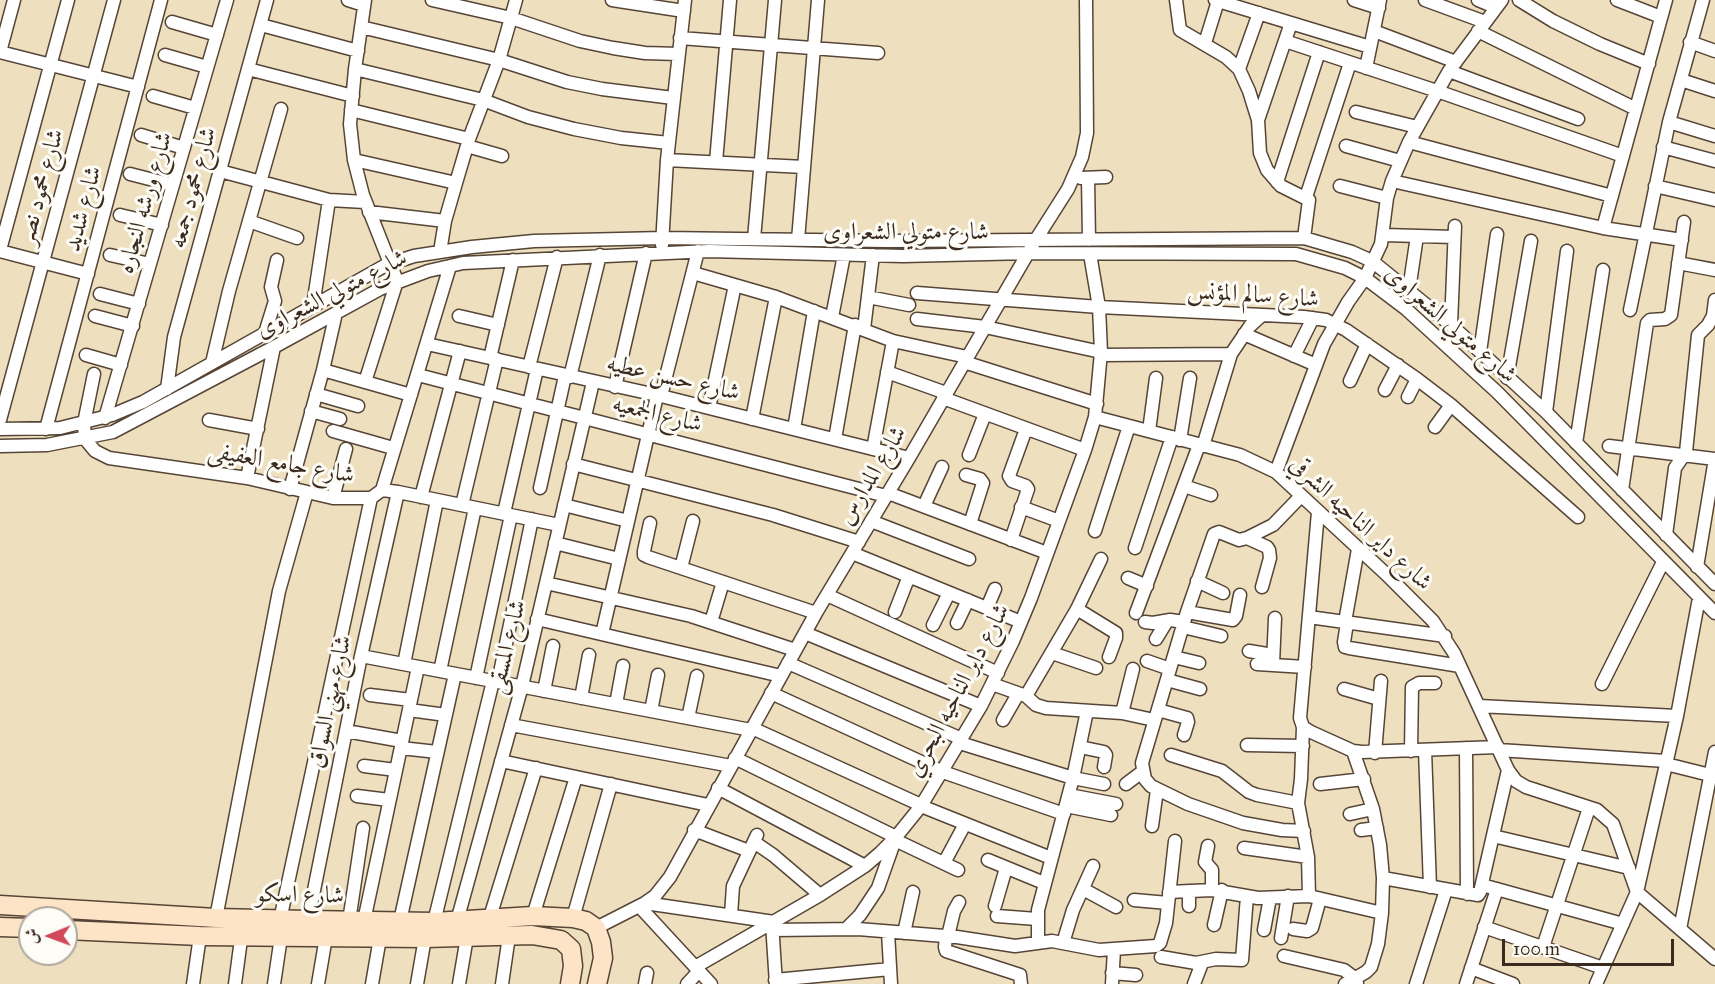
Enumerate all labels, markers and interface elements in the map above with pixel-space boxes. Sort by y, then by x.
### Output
street label: شارع محمود جمعه [164,124,224,252]
street label: شارع محمود نصر [13,126,71,248]
street label: شارع ورشه النجاره [112,129,180,277]
street label: شارع شديد [59,163,109,255]
street label: شارع متولي الشعراوى [823,219,989,247]
street label: شارع متولي الشعراوى [252,245,412,345]
street label: شارع متولي الشعراوى [1378,260,1522,390]
street label: شارع سالم المؤنس [1186,277,1320,315]
street label: شارع حسن عطيه [604,350,742,408]
street label: شارع الجمعيه [609,390,705,440]
street label: شارع المدارس [832,421,914,531]
street label: شارع جامع العفيفى [206,437,356,491]
street label: شارع داير الناحيه الشرقي [1283,450,1437,598]
street label: شارع المسقى [482,597,534,697]
street label: شارع داير الناحيه البحري [901,599,1017,783]
street label: شارع مهني السواق [303,633,359,771]
street label: شارع اسكو [256,881,344,911]
north arrow [18,906,78,966]
scale bar [1505,927,1678,965]
text: ش [22,928,41,944]
text: 100 m [1513,938,1560,960]

